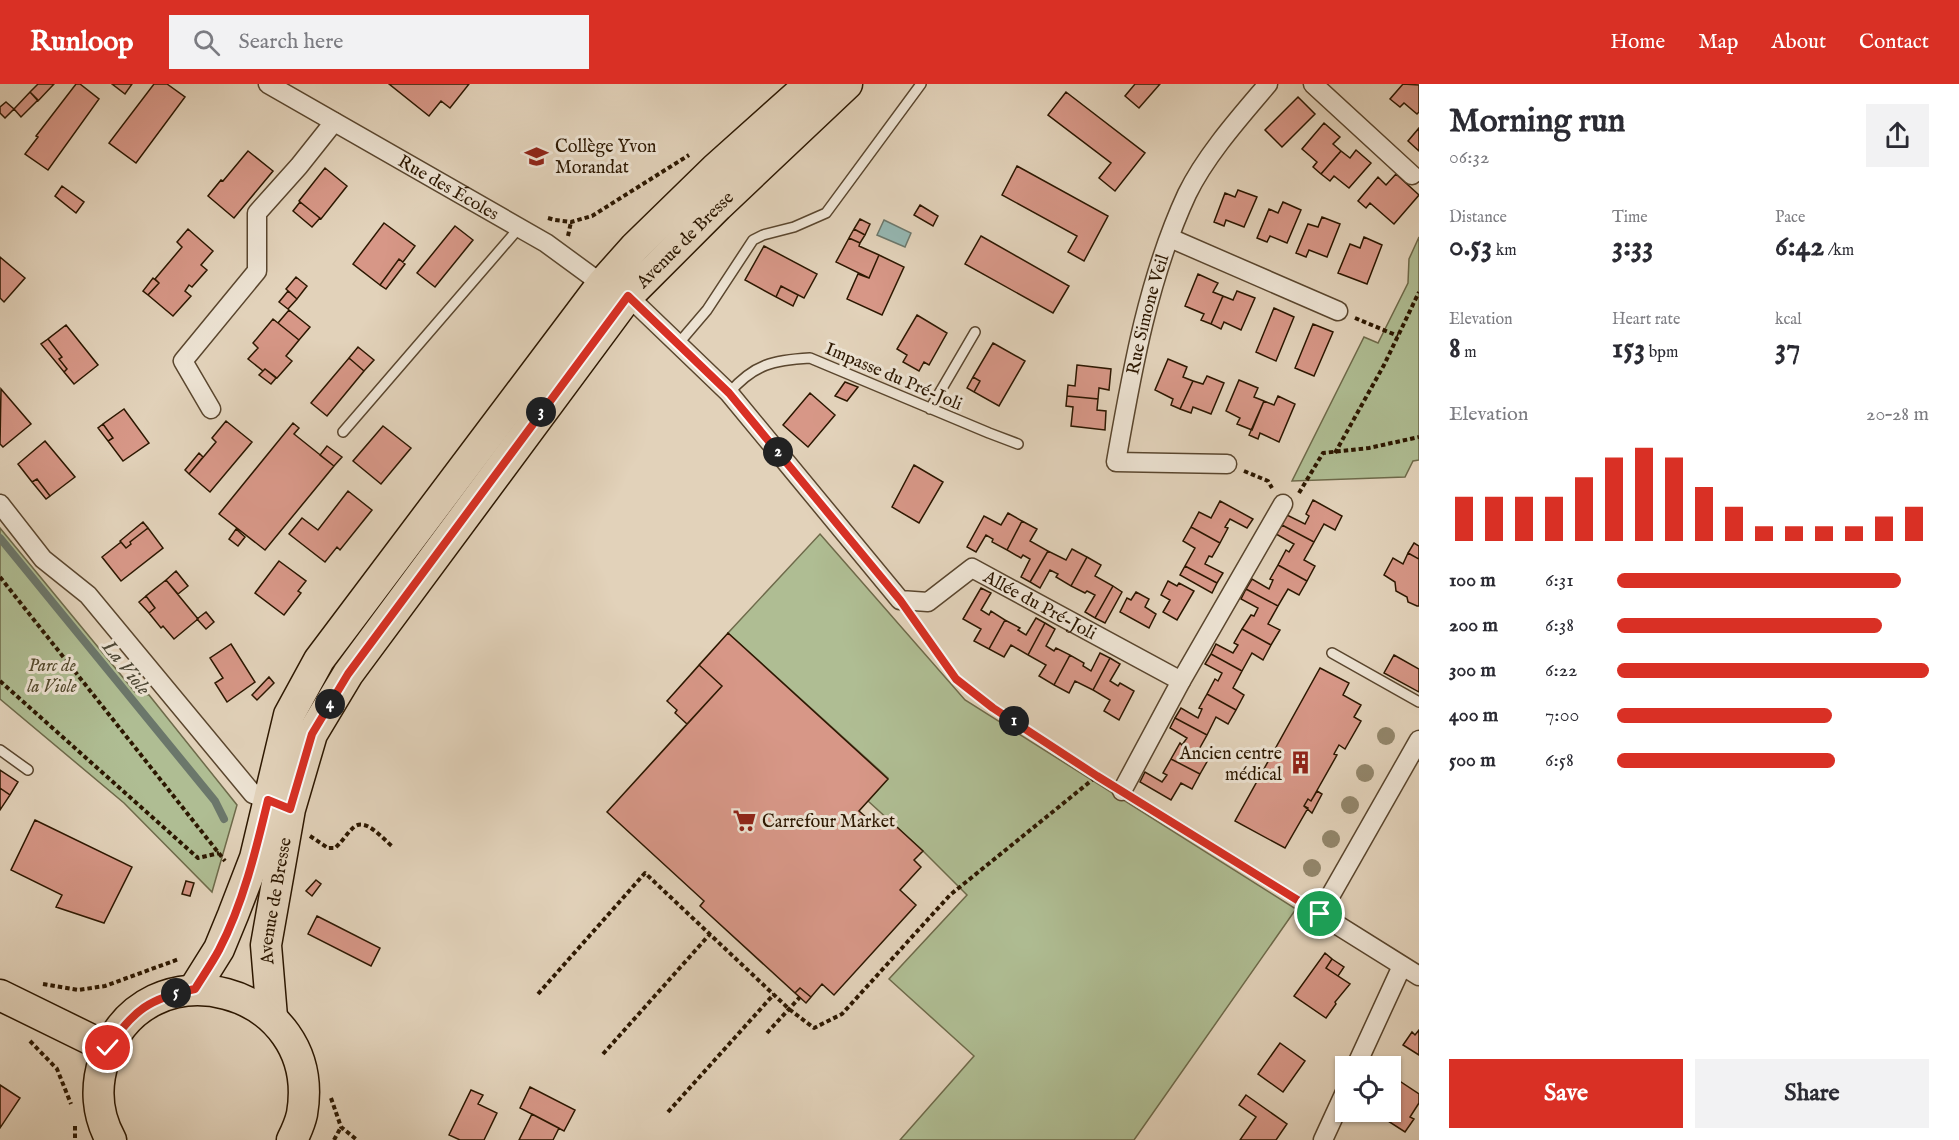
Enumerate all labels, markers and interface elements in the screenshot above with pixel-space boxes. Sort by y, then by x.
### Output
search box [169,15,589,69]
text: Runloop [30,25,133,60]
icon: search [190,26,223,59]
text: Search here [238,28,343,56]
text: Home [1610,29,1665,56]
text: Map [1698,29,1738,56]
text: About [1771,29,1826,56]
text: Contact [1859,29,1929,56]
text: Morning run [1449,101,1625,143]
button: share [1866,104,1929,167]
place label: Collège Yvon Morandat [555,136,657,180]
school or university icon: Collège Yvon Morandat [524,143,550,169]
text: 06:32 [1449,145,1489,170]
street label: Rue des Écoles [393,151,502,227]
street label: Avenue de Bresse [631,187,739,295]
text: Distance [1449,208,1507,228]
text: Time [1612,208,1648,228]
text: Pace [1775,208,1805,228]
text: 0.53 [1449,228,1492,266]
text: 3:33 [1612,228,1654,266]
text: 6:42 [1775,228,1824,266]
text: km [1492,241,1517,261]
text: /km [1824,241,1854,261]
street label: Rue Simone Veil [1122,252,1175,377]
text: Elevation [1449,310,1512,330]
text: Heart rate [1612,310,1680,330]
text: kcal [1775,310,1802,330]
text: 8 [1449,330,1461,368]
text: 153 [1612,330,1645,368]
text: 37 [1775,330,1800,368]
street label: Impasse du Pré-Joli [821,338,966,417]
text: m [1461,343,1477,363]
text: bpm [1645,343,1678,363]
pin: 3 [526,397,556,427]
text: 3 [538,402,544,422]
text: Elevation [1449,402,1528,427]
text: 20–28 m [1866,402,1929,427]
pin: 2 [763,437,793,467]
text: 2 [774,442,782,462]
street label: Allée du Pré-Joli [978,566,1100,646]
text: 100 m [1449,568,1496,593]
text: 6:31 [1545,568,1574,593]
text: 200 m [1449,613,1498,638]
text: 6:38 [1545,613,1574,638]
water label: La Viole [96,635,156,701]
park label: Parc de la Viole [27,655,77,699]
text: 300 m [1449,658,1496,683]
text: 6:22 [1545,658,1577,683]
pin: 4 [315,689,345,719]
text: 4 [326,694,334,714]
text: 400 m [1449,703,1498,728]
text: 7:00 [1545,703,1579,728]
pin: 1 [999,706,1029,736]
text: 1 [1011,711,1017,731]
place label: Ancien centre médical [1178,743,1282,787]
text: 500 m [1449,748,1496,773]
text: 6:58 [1545,748,1574,773]
building icon: Ancien centre médical [1287,750,1313,776]
supermarket icon: Carrefour Market [731,808,757,834]
place label: Carrefour Market [762,811,895,834]
street label: Avenue de Bresse [256,836,298,966]
pin [1294,888,1345,939]
icon: arrive [1303,897,1336,930]
pin: 5 [161,978,191,1008]
text: 5 [173,983,179,1003]
pin [82,1022,133,1073]
icon: check [91,1031,124,1064]
map controls [1335,1056,1401,1122]
button: locate [1335,1056,1401,1122]
button: Save [1449,1059,1683,1128]
button: Share [1695,1059,1929,1128]

